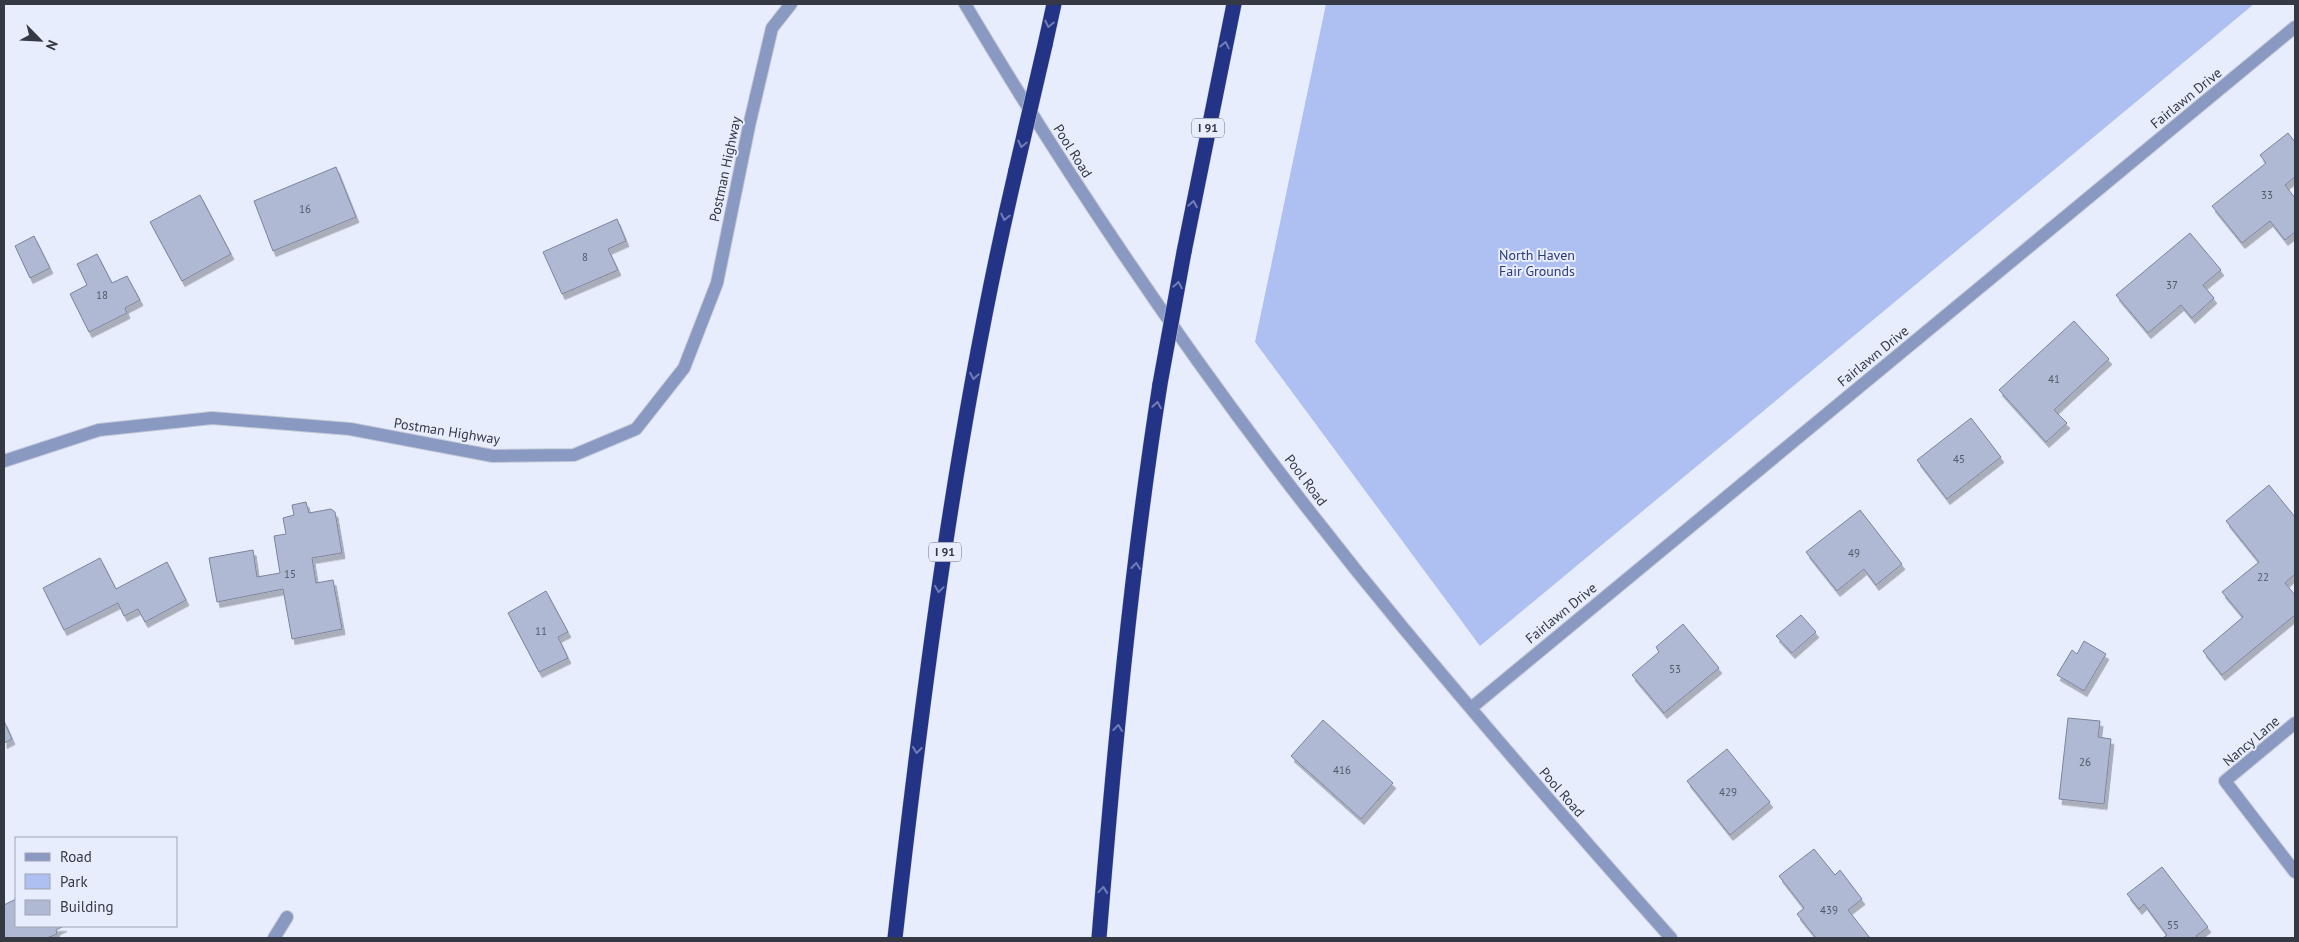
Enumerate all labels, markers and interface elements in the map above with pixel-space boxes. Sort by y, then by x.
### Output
north arrow [15,15,65,65]
one-way arrow [1044,20,1055,29]
text: N [42,37,62,53]
one-way arrow [1219,41,1230,50]
street label: Fairlawn Drive [2147,64,2225,132]
street label: Postman Highway [705,114,745,223]
road number: I 91 [1192,119,1224,138]
street label: Pool Road [1050,121,1096,181]
one-way arrow [1017,139,1028,148]
house number: 33 [2261,188,2273,202]
one-way arrow [1187,200,1197,209]
house number: 16 [299,202,311,216]
one-way arrow [1000,212,1011,221]
park label: North Haven Fair Grounds [1499,246,1575,280]
house number: 8 [582,250,588,264]
house number: 37 [2166,278,2178,292]
one-way arrow [1173,280,1183,289]
house number: 18 [96,288,108,302]
street label: Fairlawn Drive [1834,322,1912,390]
one-way arrow [969,372,979,381]
house number: 41 [2048,372,2060,386]
one-way arrow [1151,401,1162,409]
street label: Postman Highway [393,414,502,448]
street label: Pool Road [1281,451,1331,509]
house number: 45 [1953,452,1965,466]
road number: I 91 [929,542,961,562]
house number: 49 [1848,546,1860,560]
one-way arrow [1130,562,1140,571]
house number: 15 [284,567,296,581]
house number: 22 [2257,570,2269,584]
street label: Fairlawn Drive [1522,579,1600,647]
one-way arrow [935,584,945,593]
house number: 11 [535,624,547,638]
house number: 53 [1669,662,1681,676]
street label: Nancy Lane [2219,712,2283,770]
one-way arrow [1112,724,1123,732]
one-way arrow [912,746,923,754]
house number: 26 [2079,755,2091,769]
house number: 416 [1333,763,1351,777]
street label: Pool Road [1536,764,1588,820]
house number: 429 [1719,785,1737,799]
legend [15,837,178,927]
text: Road [60,847,92,866]
text: Park [60,872,88,891]
one-way arrow [1097,885,1108,893]
text: Building [60,897,114,916]
house number: 439 [1820,903,1838,917]
house number: 55 [2167,918,2179,932]

